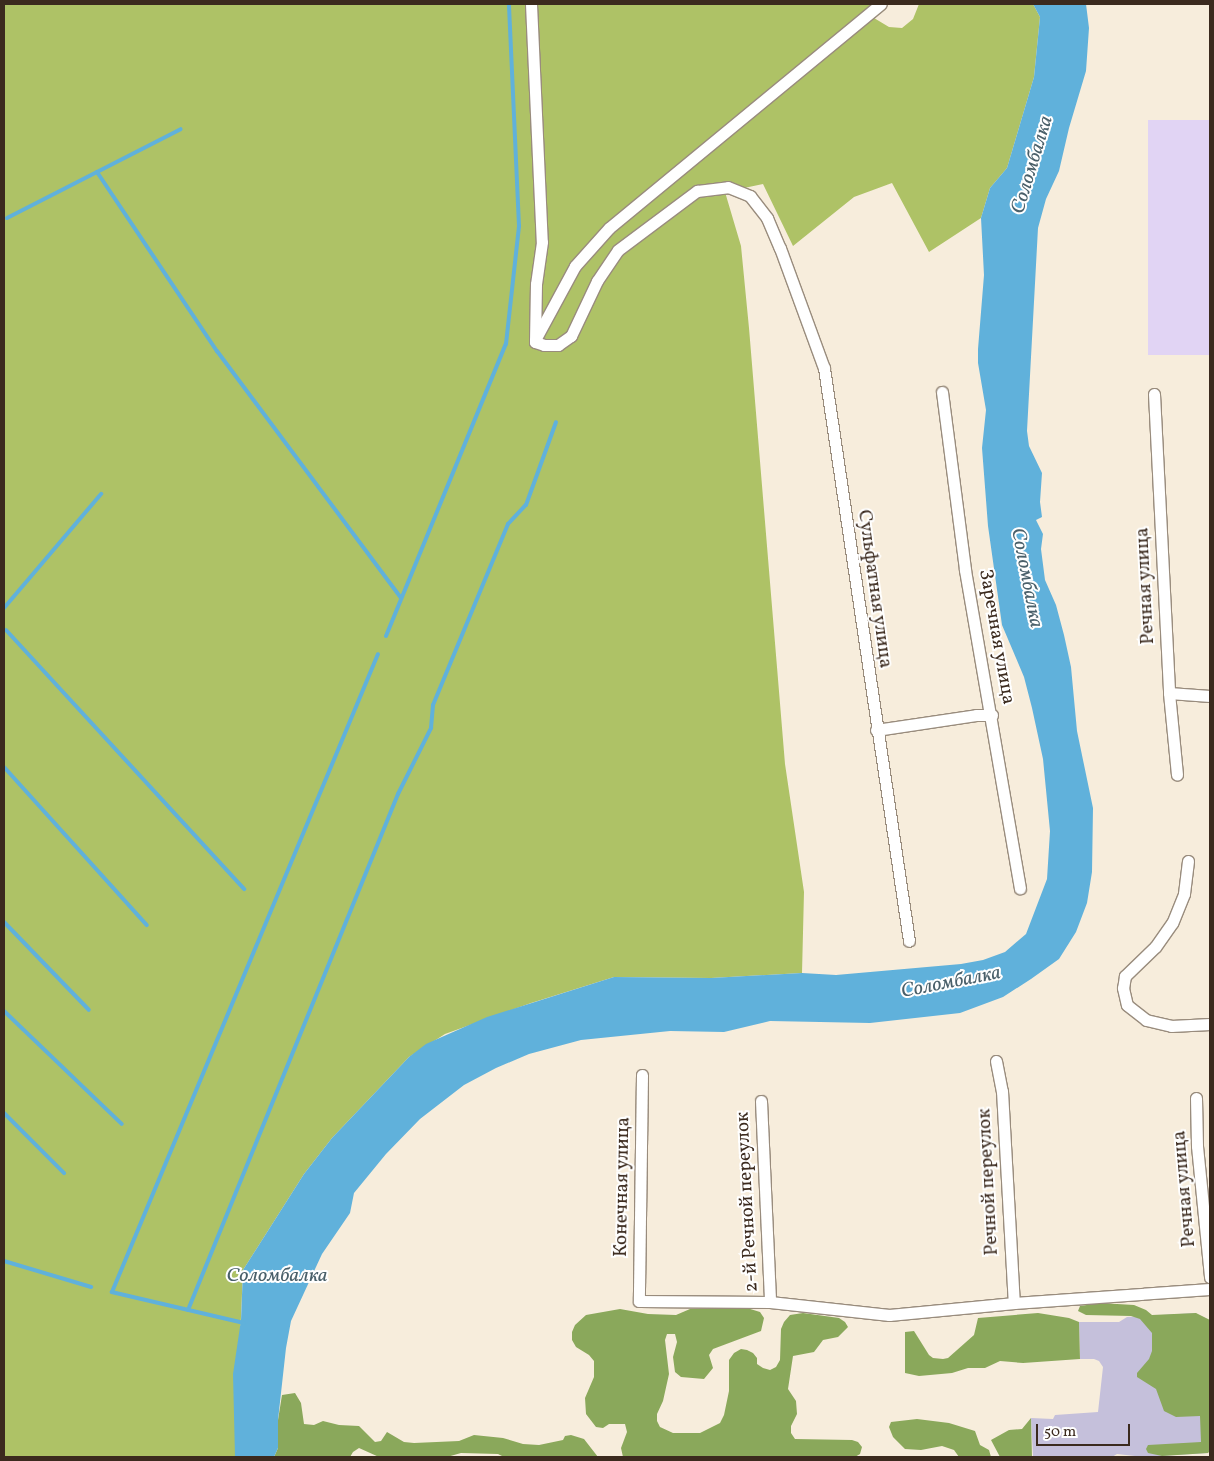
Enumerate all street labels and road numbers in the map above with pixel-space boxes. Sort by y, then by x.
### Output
street label: Сульфатная улица [852,508,896,670]
street label: Речная улица [1132,527,1160,645]
street label: Заречная улица [973,567,1019,707]
street label: Речной переулок [974,1108,1004,1256]
street label: 2-й Речной переулок [732,1111,764,1293]
street label: Конечная улица [610,1116,636,1258]
street label: Речная улица [1169,1129,1201,1249]

